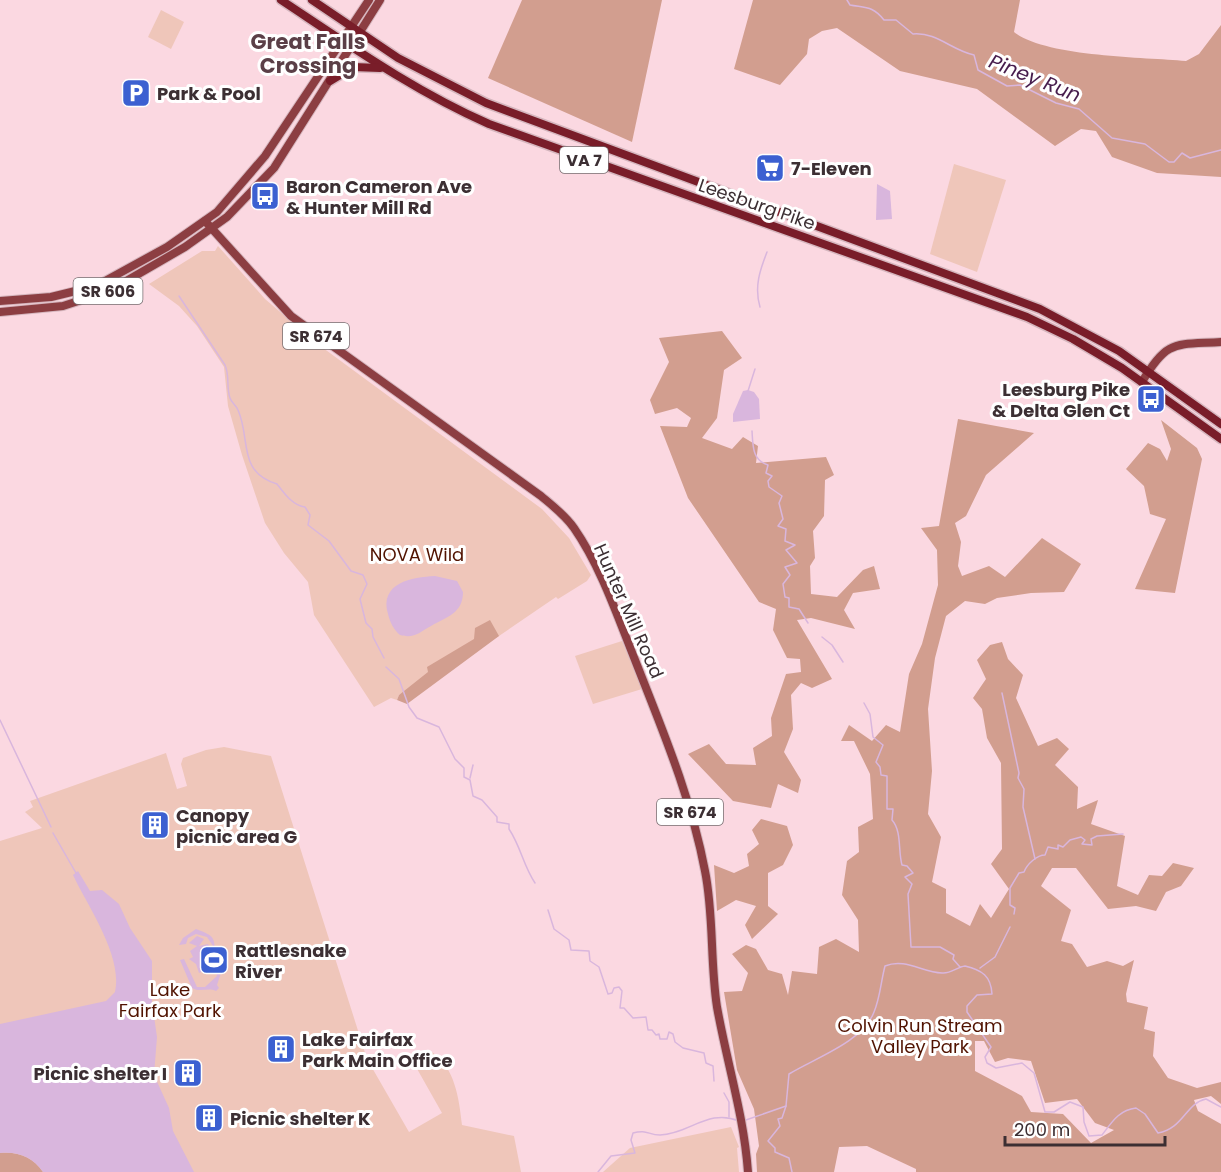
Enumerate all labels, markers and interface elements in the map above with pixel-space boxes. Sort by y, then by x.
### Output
district label: Great Falls Crossing [250,27,366,80]
water label: Piney Run [985,47,1085,109]
parking icon: Park & Pool [120,77,152,109]
place label: Park & Pool [157,81,261,106]
road number: VA 7 [560,147,608,173]
supermarket icon: 7-Eleven [754,152,786,184]
place label: 7-Eleven [791,156,872,181]
street label: Leesburg Pike [695,172,819,236]
place label: Baron Cameron Ave & Hunter Mill Rd [286,174,472,220]
bus stop icon: Baron Cameron Ave & Hunter Mill Rd [249,180,281,212]
road number: SR 606 [74,278,142,304]
road number: SR 674 [283,323,349,349]
place label: Leesburg Pike & Delta Glen Ct [992,377,1130,423]
bus stop icon: Leesburg Pike & Delta Glen Ct [1135,383,1167,415]
street label: Hunter Mill Road [588,540,670,682]
park label: NOVA Wild [370,542,464,567]
road number: SR 674 [657,799,723,825]
place label: Canopy picnic area G [176,803,298,849]
building icon: Canopy picnic area G [139,809,171,841]
place label: Rattlesnake River [235,938,347,984]
sports icon: Rattlesnake River [198,944,230,976]
park label: Lake Fairfax Park [119,977,222,1023]
park label: Colvin Run Stream Valley Park [837,1013,1003,1059]
place label: Lake Fairfax Park Main Office [302,1027,453,1073]
building icon: Lake Fairfax Park Main Office [265,1033,297,1065]
building icon: Picnic shelter I [172,1057,204,1089]
place label: Picnic shelter I [34,1061,167,1086]
building icon: Picnic shelter K [193,1102,225,1134]
place label: Picnic shelter K [230,1106,371,1131]
scale bar [1005,1109,1166,1147]
text: 200 m [1014,1117,1070,1142]

